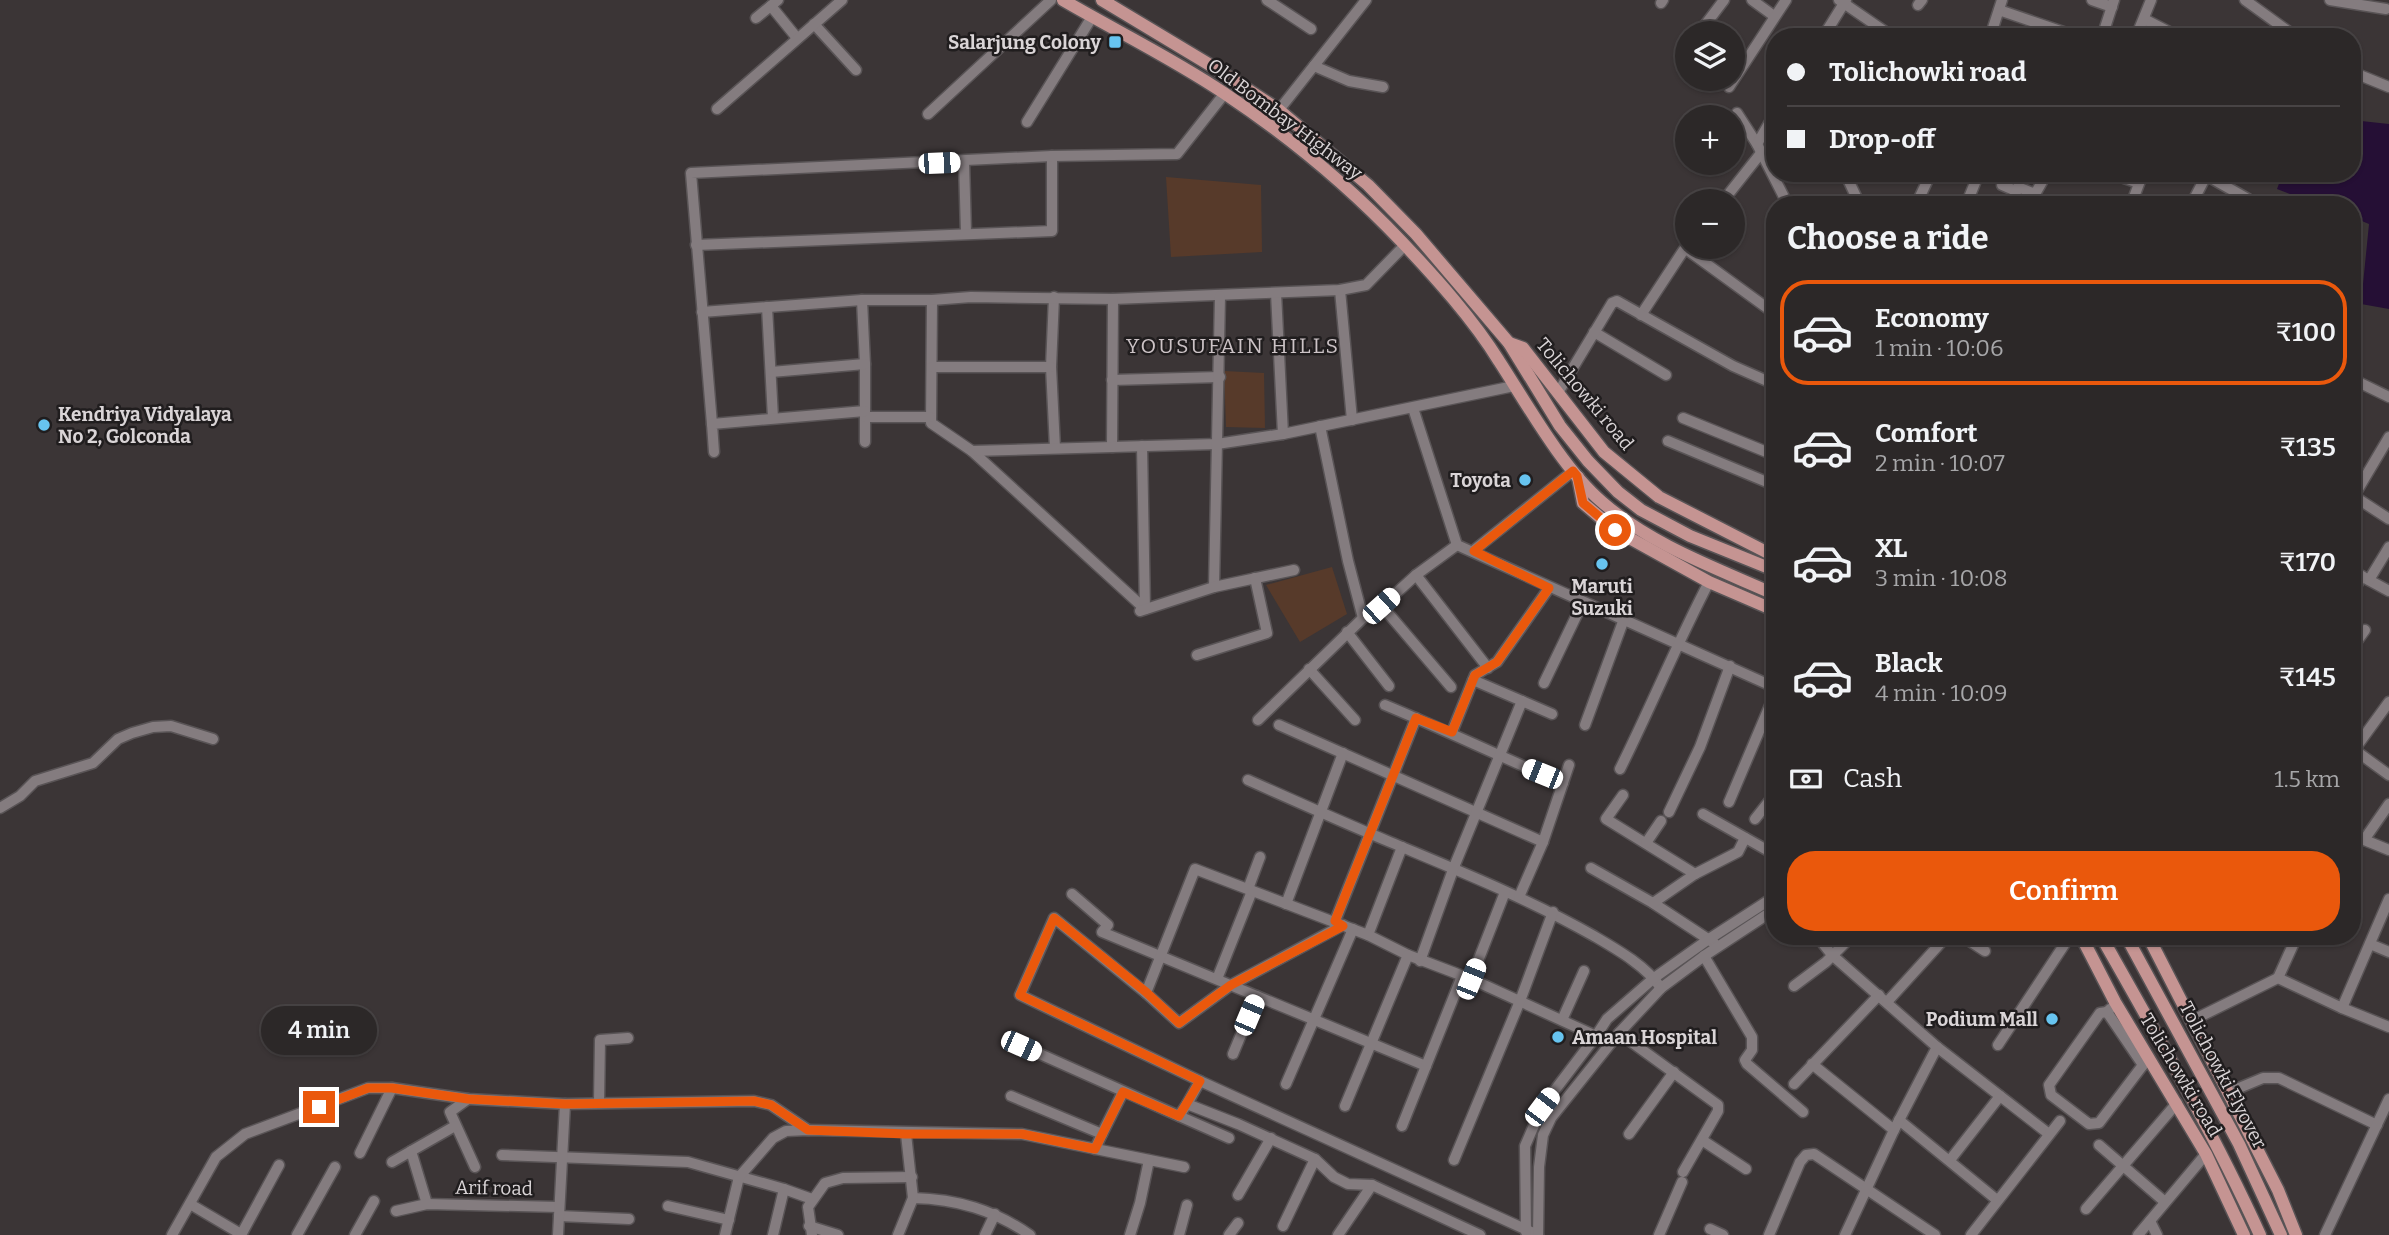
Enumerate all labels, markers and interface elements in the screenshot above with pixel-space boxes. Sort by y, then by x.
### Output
map controls [1675,21,1745,259]
button: layers [1675,21,1745,91]
place label: Salarjung Colony [948,31,1101,54]
marker: Salarjung Colony [1107,34,1123,50]
street label: Old Bombay Highway [1203,53,1368,185]
text: Tolichowki road [1829,57,2026,88]
button: + [1675,105,1745,175]
text: Drop-off [1829,124,1935,155]
car [918,152,961,174]
button: − [1675,189,1745,259]
text: Choose a ride [1787,219,1988,257]
icon: car [1791,301,1854,364]
text: Economy [1875,303,1989,334]
text: ₹100 [2275,317,2336,348]
district label: YOUSUFAIN HILLS [1126,333,1340,359]
street label: Tolichowki road [1531,333,1639,455]
text: 1 min · 10:06 [1875,334,2004,362]
place label: Kendriya Vidyalaya No 2, Golconda [58,403,232,448]
icon: car [1791,416,1854,479]
marker: Kendriya Vidyalaya No 2, Golconda [36,417,52,433]
text: Comfort [1875,418,1978,449]
text: ₹135 [2279,432,2336,463]
text: 2 min · 10:07 [1875,449,2005,477]
place label: Toyota [1450,469,1511,492]
marker: Toyota [1517,472,1533,488]
route start [1599,514,1631,546]
icon: car [1791,531,1854,594]
text: XL [1875,533,1907,564]
text: ₹170 [2279,547,2336,578]
marker: Maruti Suzuki [1594,556,1610,572]
text: 3 min · 10:08 [1875,564,2008,592]
place label: Maruti Suzuki [1571,575,1633,620]
car [1359,584,1404,628]
icon: car [1791,646,1854,709]
text: Black [1875,648,1943,679]
text: ₹145 [2279,662,2336,693]
text: 4 min · 10:09 [1875,679,2008,707]
car [1519,756,1566,792]
icon: cash [1787,760,1825,798]
text: Cash [1843,763,1902,794]
text: 1.5 km [2274,765,2340,793]
button: Confirm [1787,851,2340,931]
car [1454,956,1489,1002]
car [1232,992,1267,1038]
street label: Tolichowki Flyover [2175,998,2272,1153]
callout: 4 min [261,1006,377,1054]
place label: Podium Mall [1926,1008,2038,1031]
street label: Tolichowki road [2135,1009,2227,1141]
marker: Podium Mall [2044,1011,2060,1027]
text: 4 min [288,1016,350,1044]
place label: Amaan Hospital [1572,1026,1717,1049]
car [998,1028,1045,1064]
marker: Amaan Hospital [1550,1029,1566,1045]
car [1521,1084,1564,1130]
route end [303,1091,335,1123]
street label: Arif road [455,1176,533,1200]

